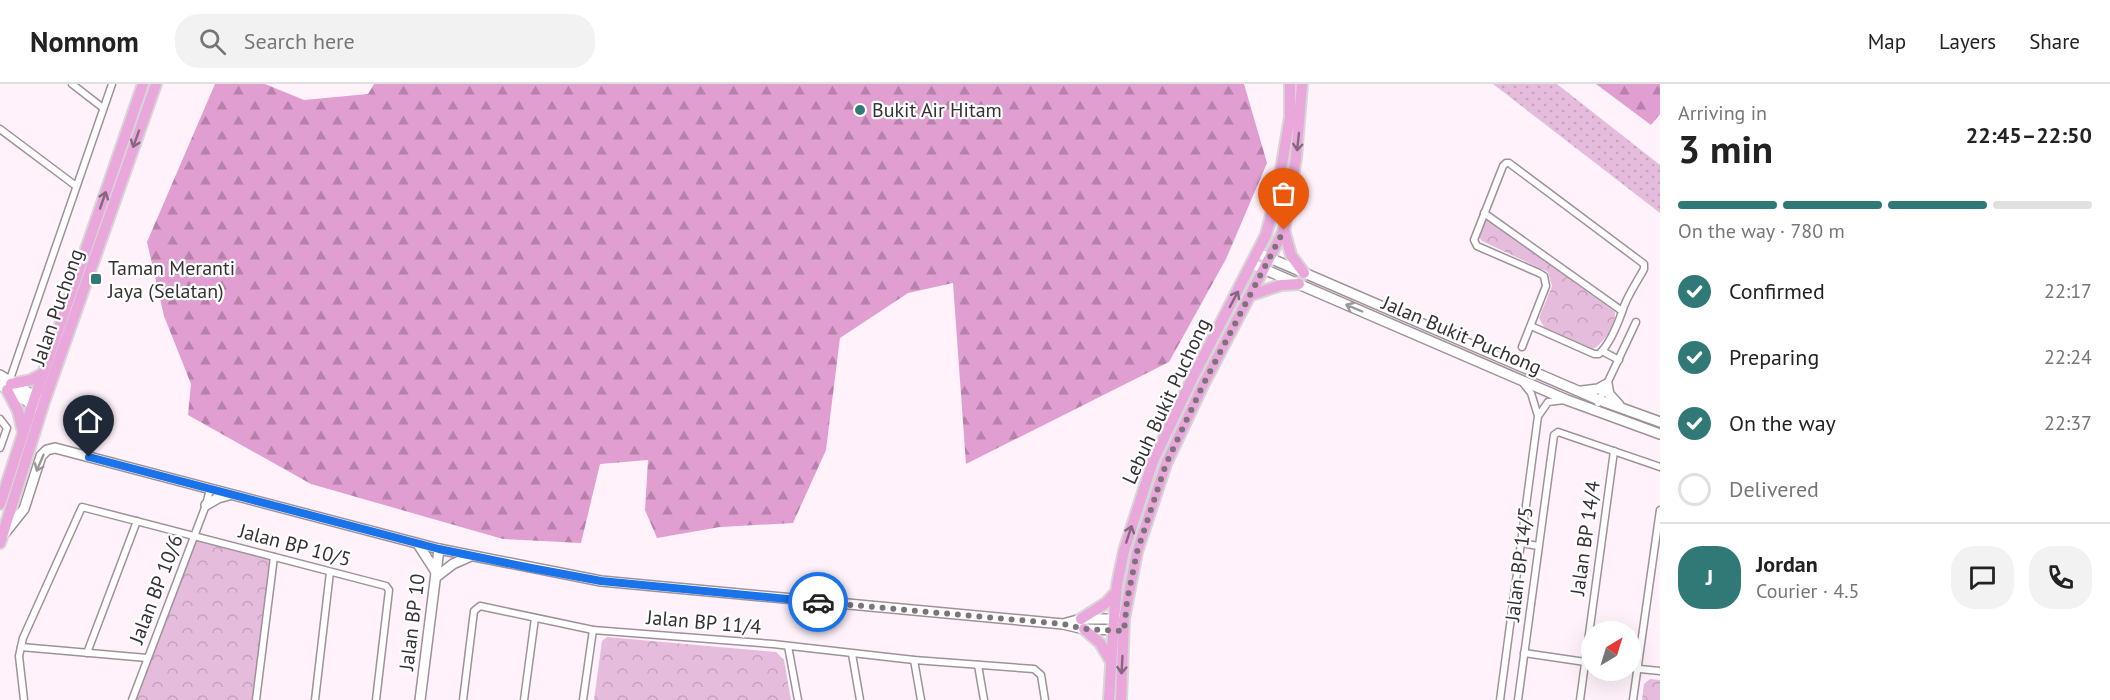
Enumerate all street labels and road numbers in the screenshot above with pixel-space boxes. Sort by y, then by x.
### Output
street label: Jalan Puchong [25,245,89,370]
street label: Jalan Bukit Puchong [1377,289,1546,380]
street label: Lebuh Bukit Puchong [1116,314,1216,488]
street label: Jalan BP 14/4 [1564,479,1606,598]
street label: Jalan BP 14/5 [1499,505,1539,624]
street label: Jalan BP 10/5 [235,517,354,572]
street label: Jalan BP 10/6 [123,531,189,648]
street label: Jalan BP 10 [393,572,431,673]
street label: Jalan BP 11/4 [645,604,762,640]

